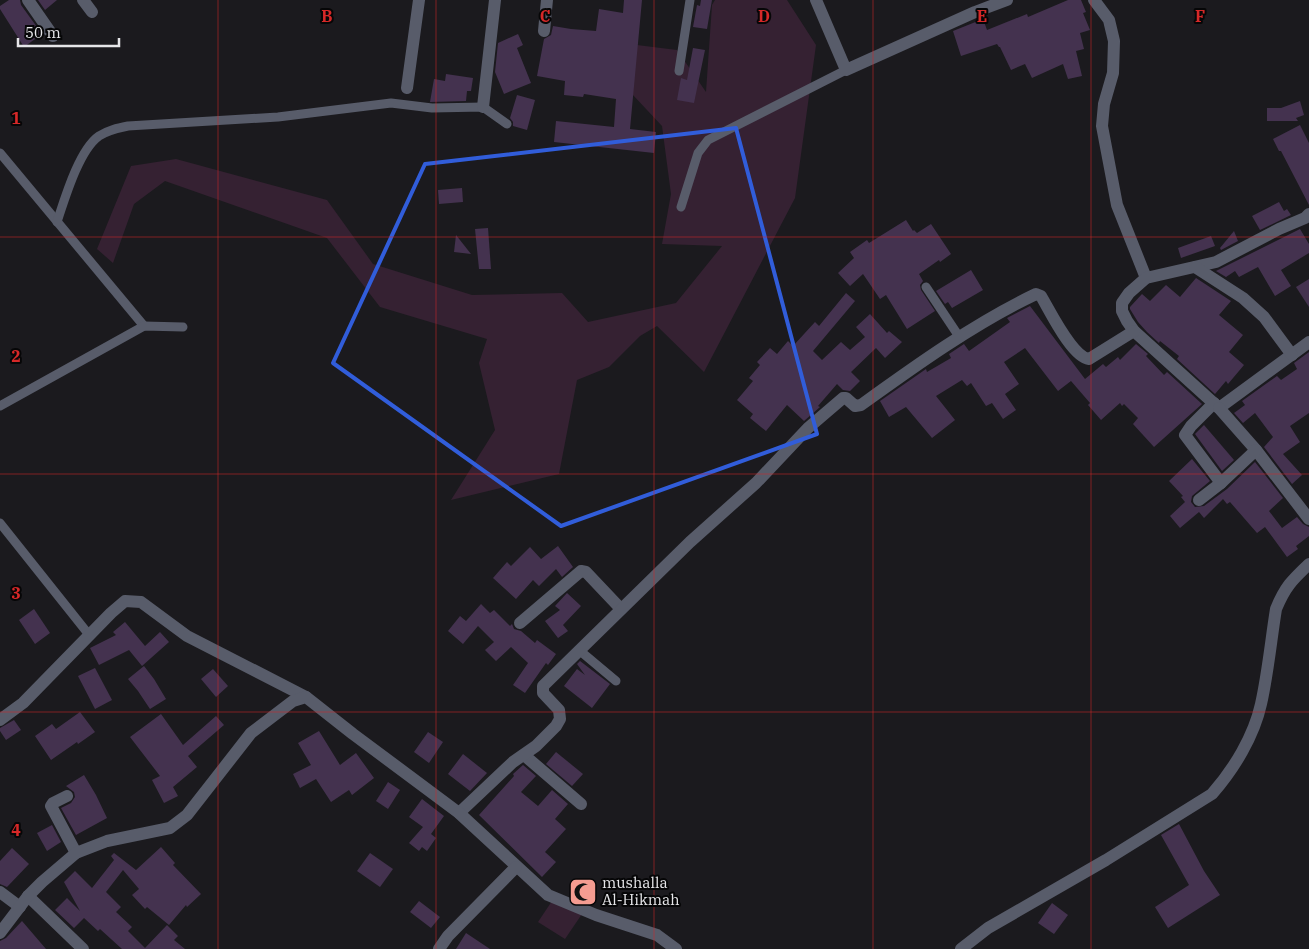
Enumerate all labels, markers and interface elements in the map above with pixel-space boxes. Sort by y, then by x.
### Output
text: B [321,6,333,26]
text: C [540,6,550,26]
text: D [758,6,770,26]
text: E [977,6,987,26]
text: F [1195,6,1205,26]
scale bar [18,15,119,47]
text: 50 m [25,23,61,42]
text: 1 [11,108,21,128]
text: 2 [11,346,21,366]
text: 3 [11,583,21,603]
text: 4 [11,820,21,840]
place label: mushalla Al-Hikmah [602,873,680,909]
mosque icon: mushalla Al-Hikmah [568,877,598,907]

